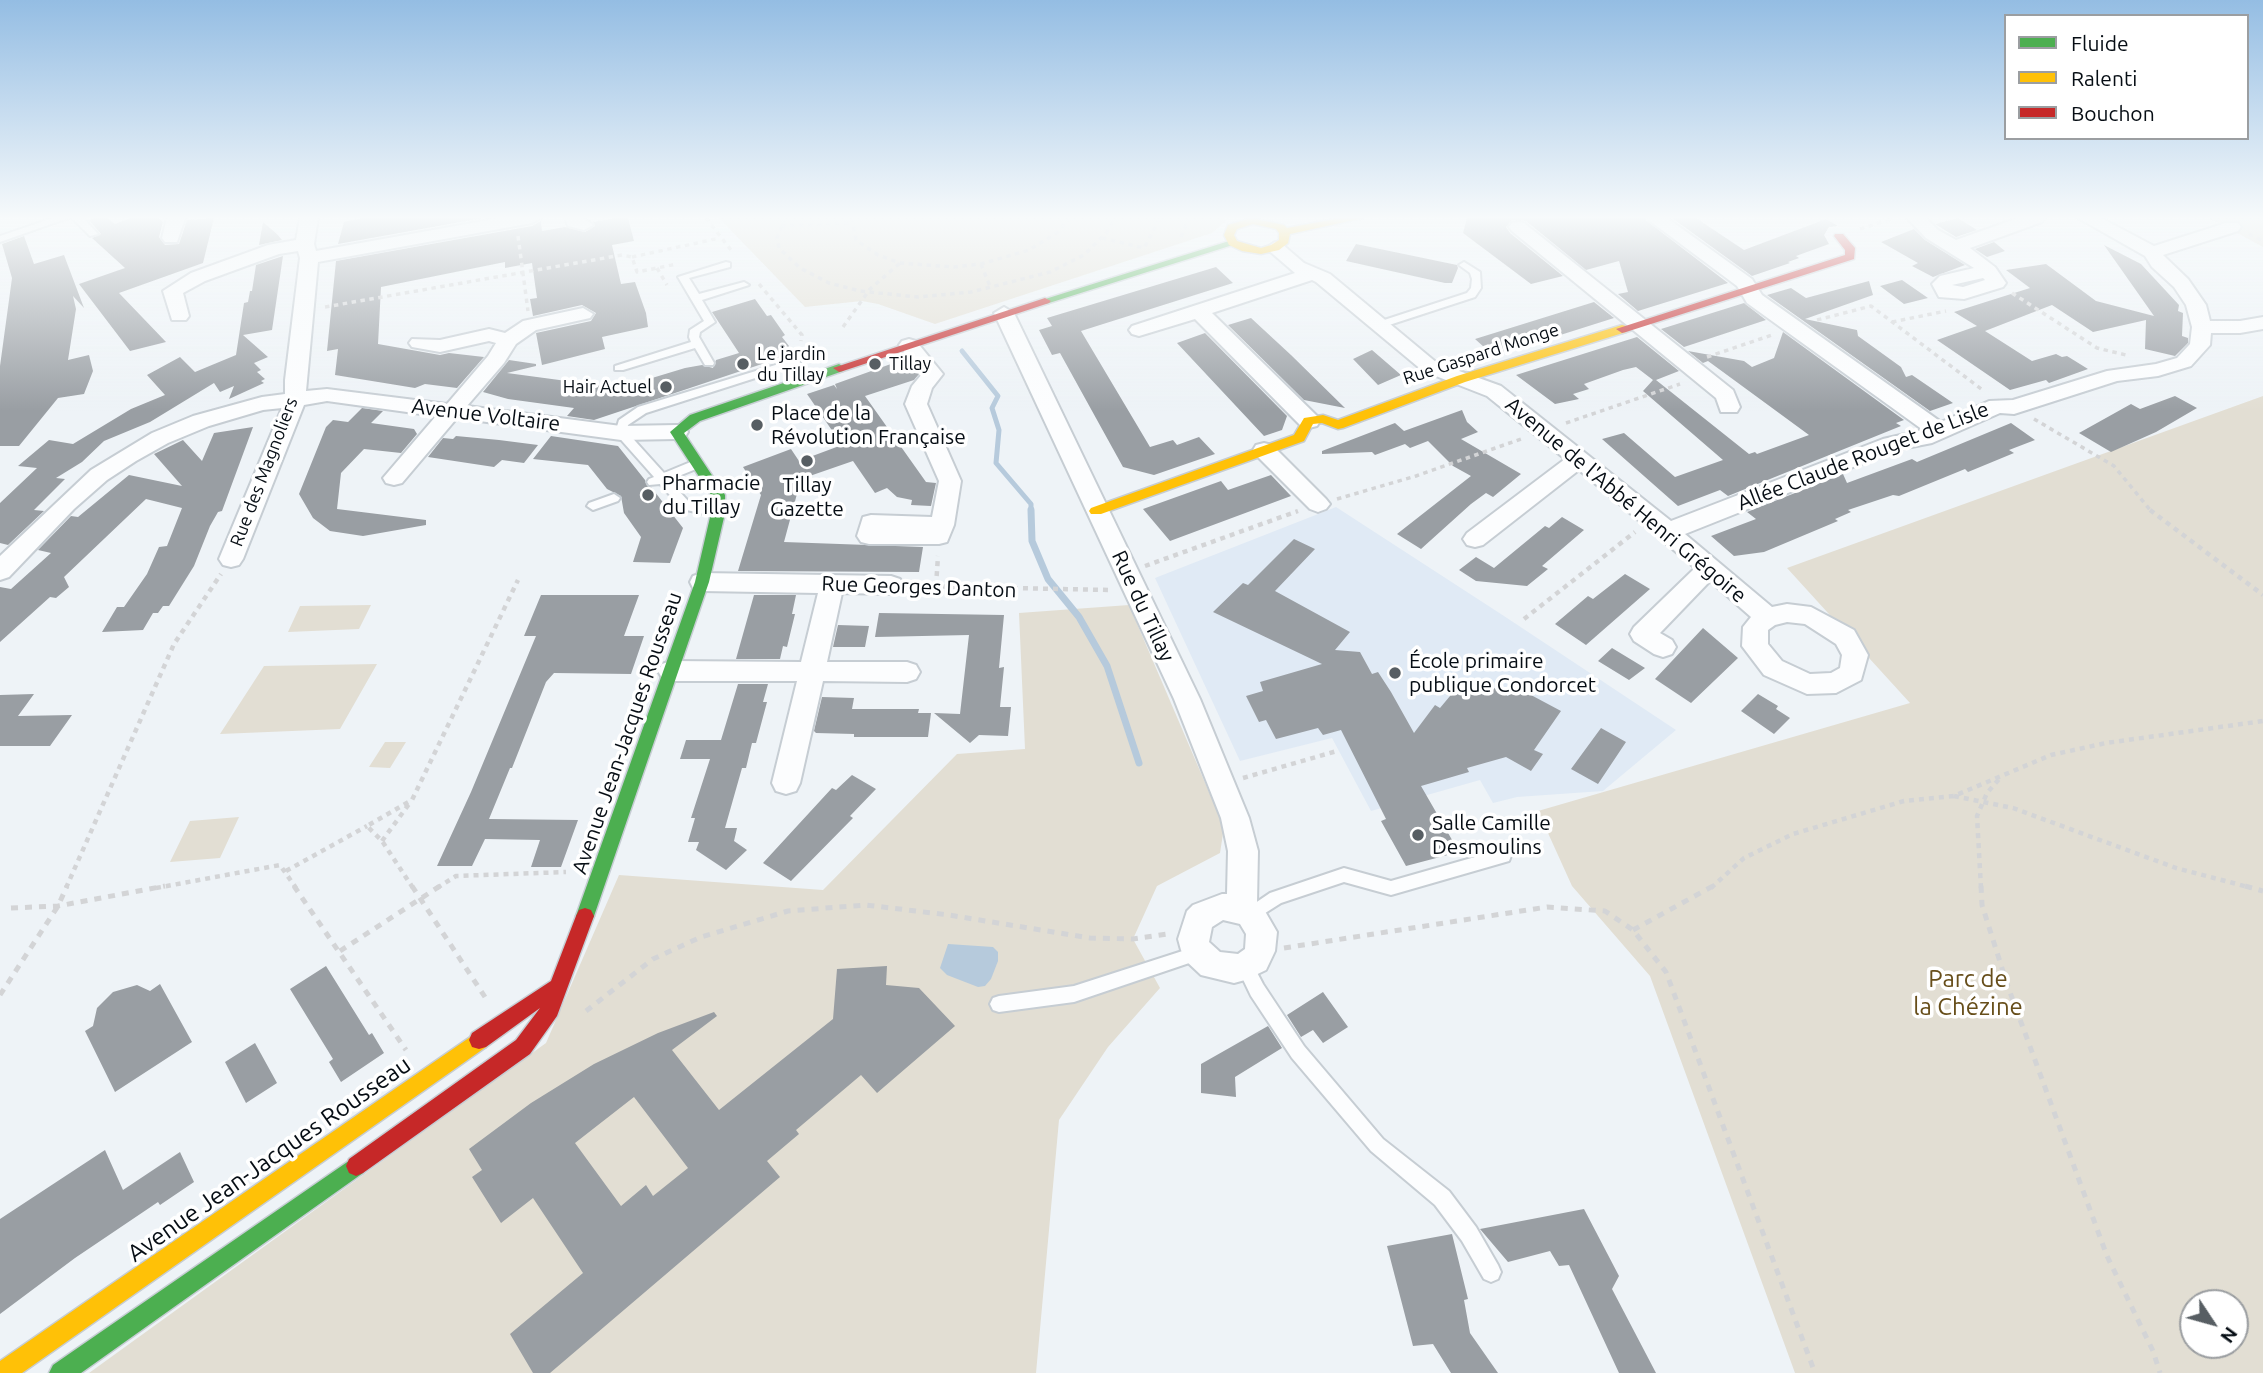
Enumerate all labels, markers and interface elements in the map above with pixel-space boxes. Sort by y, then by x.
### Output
legend [2004,14,2249,140]
text: Fluide [2071,31,2129,55]
text: Ralenti [2071,66,2137,90]
text: Bouchon [2071,101,2155,125]
street label: Rue Gaspard Monge [1400,319,1562,389]
place label: Le jardin du Tillay [757,343,826,386]
place label: Tillay [889,353,931,375]
marker: Le jardin du Tillay [735,356,751,372]
marker: Tillay [867,356,883,372]
place label: Hair Actuel [563,376,652,398]
marker: Hair Actuel [658,379,674,395]
street label: Avenue de l'Abbé Henri Grégoire [1500,392,1752,608]
street label: Avenue Voltaire [410,393,562,437]
street label: Rue des Magnoliers [226,395,302,549]
street label: Allée Claude Rouget de Lisle [1734,396,1992,516]
place label: Place de la Révolution Française [771,400,966,450]
marker: Place de la Révolution Française [749,417,765,433]
marker: Tillay Gazette [799,453,815,469]
place label: Pharmacie du Tillay [662,470,761,520]
place label: Tillay Gazette [770,472,844,522]
marker: Pharmacie du Tillay [640,487,656,503]
street label: Rue du Tillay [1106,546,1180,666]
street label: Rue Georges Danton [821,571,1017,603]
street label: Avenue Jean-Jacques Rousseau [567,589,687,877]
place label: École primaire publique Condorcet [1409,648,1596,698]
marker: École primaire publique Condorcet [1387,665,1403,681]
place label: Salle Camille Desmoulins [1432,810,1551,860]
marker: Salle Camille Desmoulins [1410,827,1426,843]
park label: Parc de la Chézine [1913,965,2023,1021]
street label: Avenue Jean-Jacques Rousseau [122,1050,416,1268]
north arrow [2179,1289,2249,1359]
text: N [2216,1323,2242,1347]

